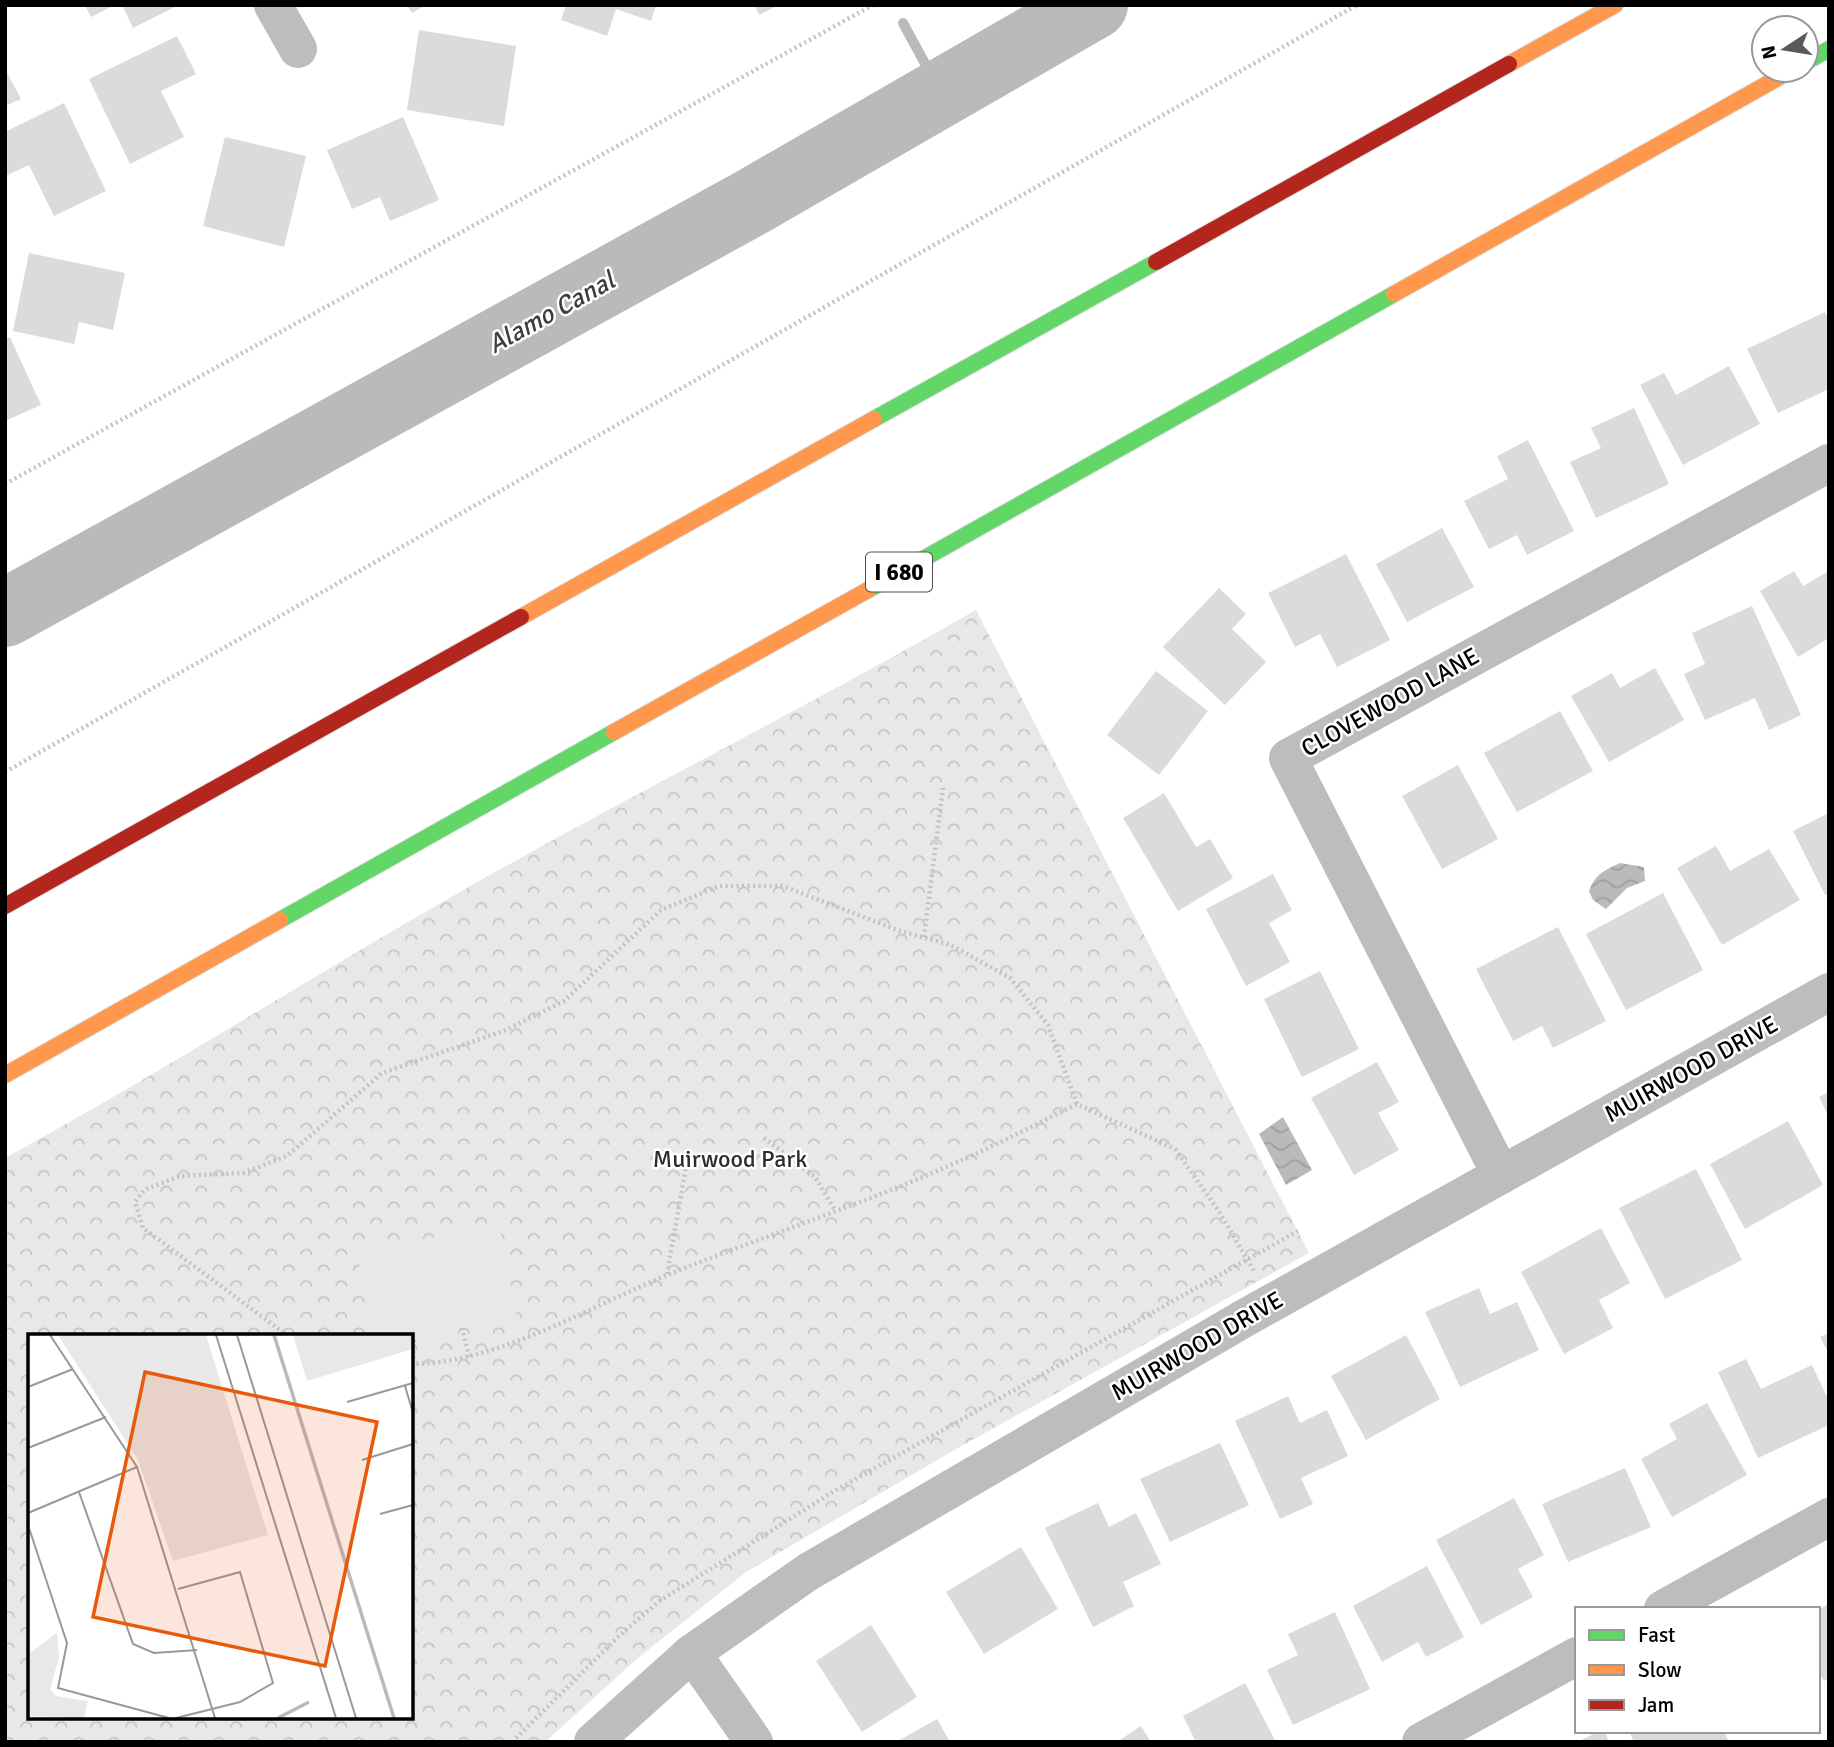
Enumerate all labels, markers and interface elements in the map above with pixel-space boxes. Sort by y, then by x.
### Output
north arrow [1750,14,1820,84]
text: N [1756,43,1782,61]
water label: Alamo Canal [482,264,623,361]
road number: I 680 [866,552,932,592]
street label: CLOVEWOOD LANE [1296,641,1484,763]
street label: MUIRWOOD DRIVE [1599,1009,1783,1129]
park label: Muirwood Park [653,1144,807,1174]
street label: MUIRWOOD DRIVE [1106,1285,1288,1407]
inset map [28,1334,413,1719]
legend [1575,1607,1820,1733]
text: Fast [1638,1622,1675,1648]
text: Slow [1638,1657,1682,1683]
text: Jam [1638,1692,1674,1718]

